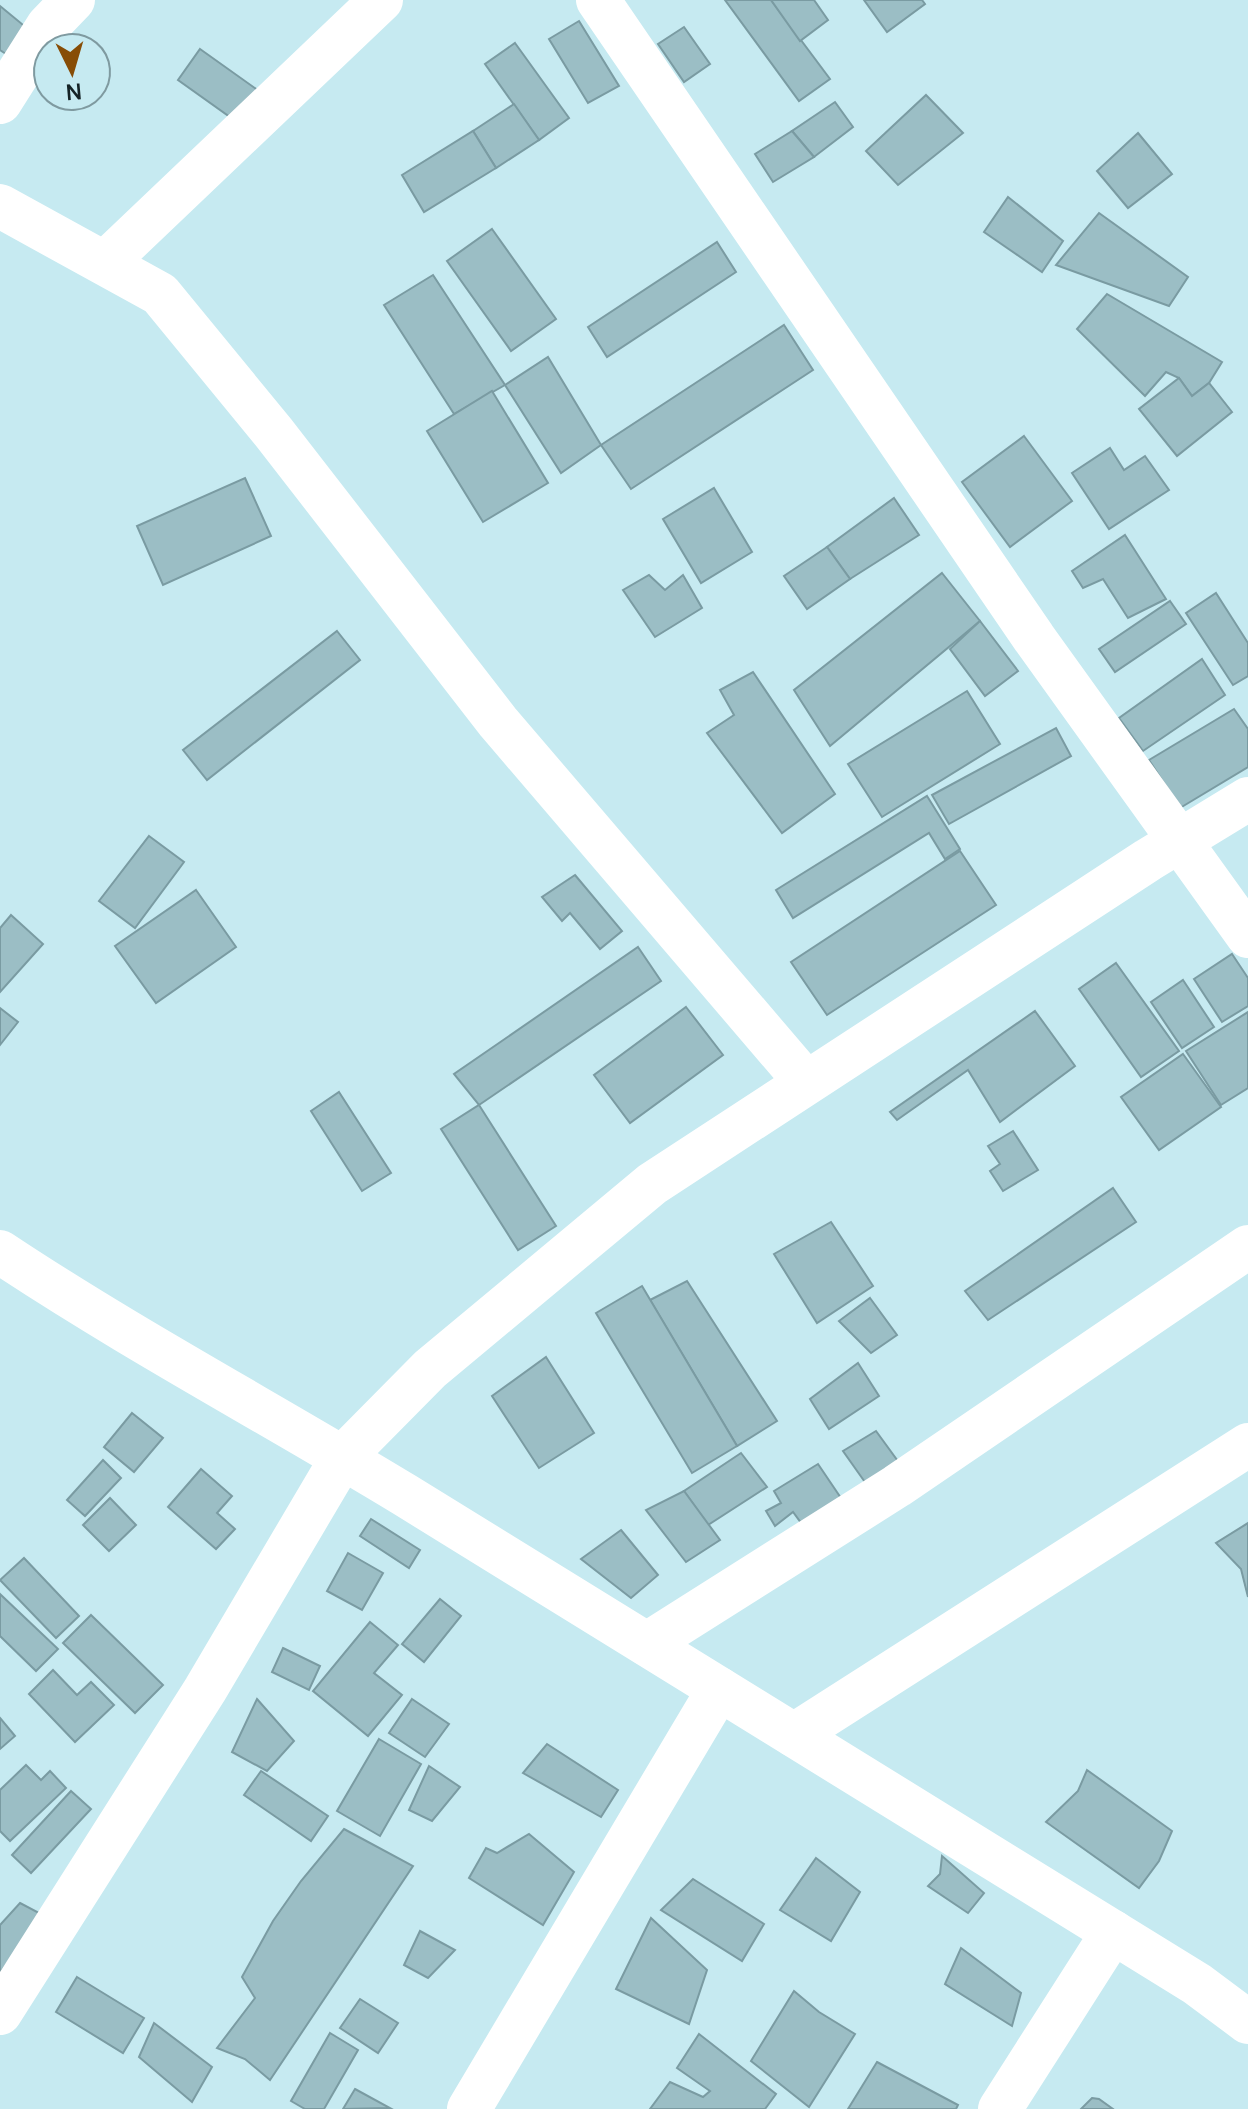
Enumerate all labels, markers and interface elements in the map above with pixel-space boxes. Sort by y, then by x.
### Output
north arrow [32,32,112,112]
text: N [65,76,83,108]

